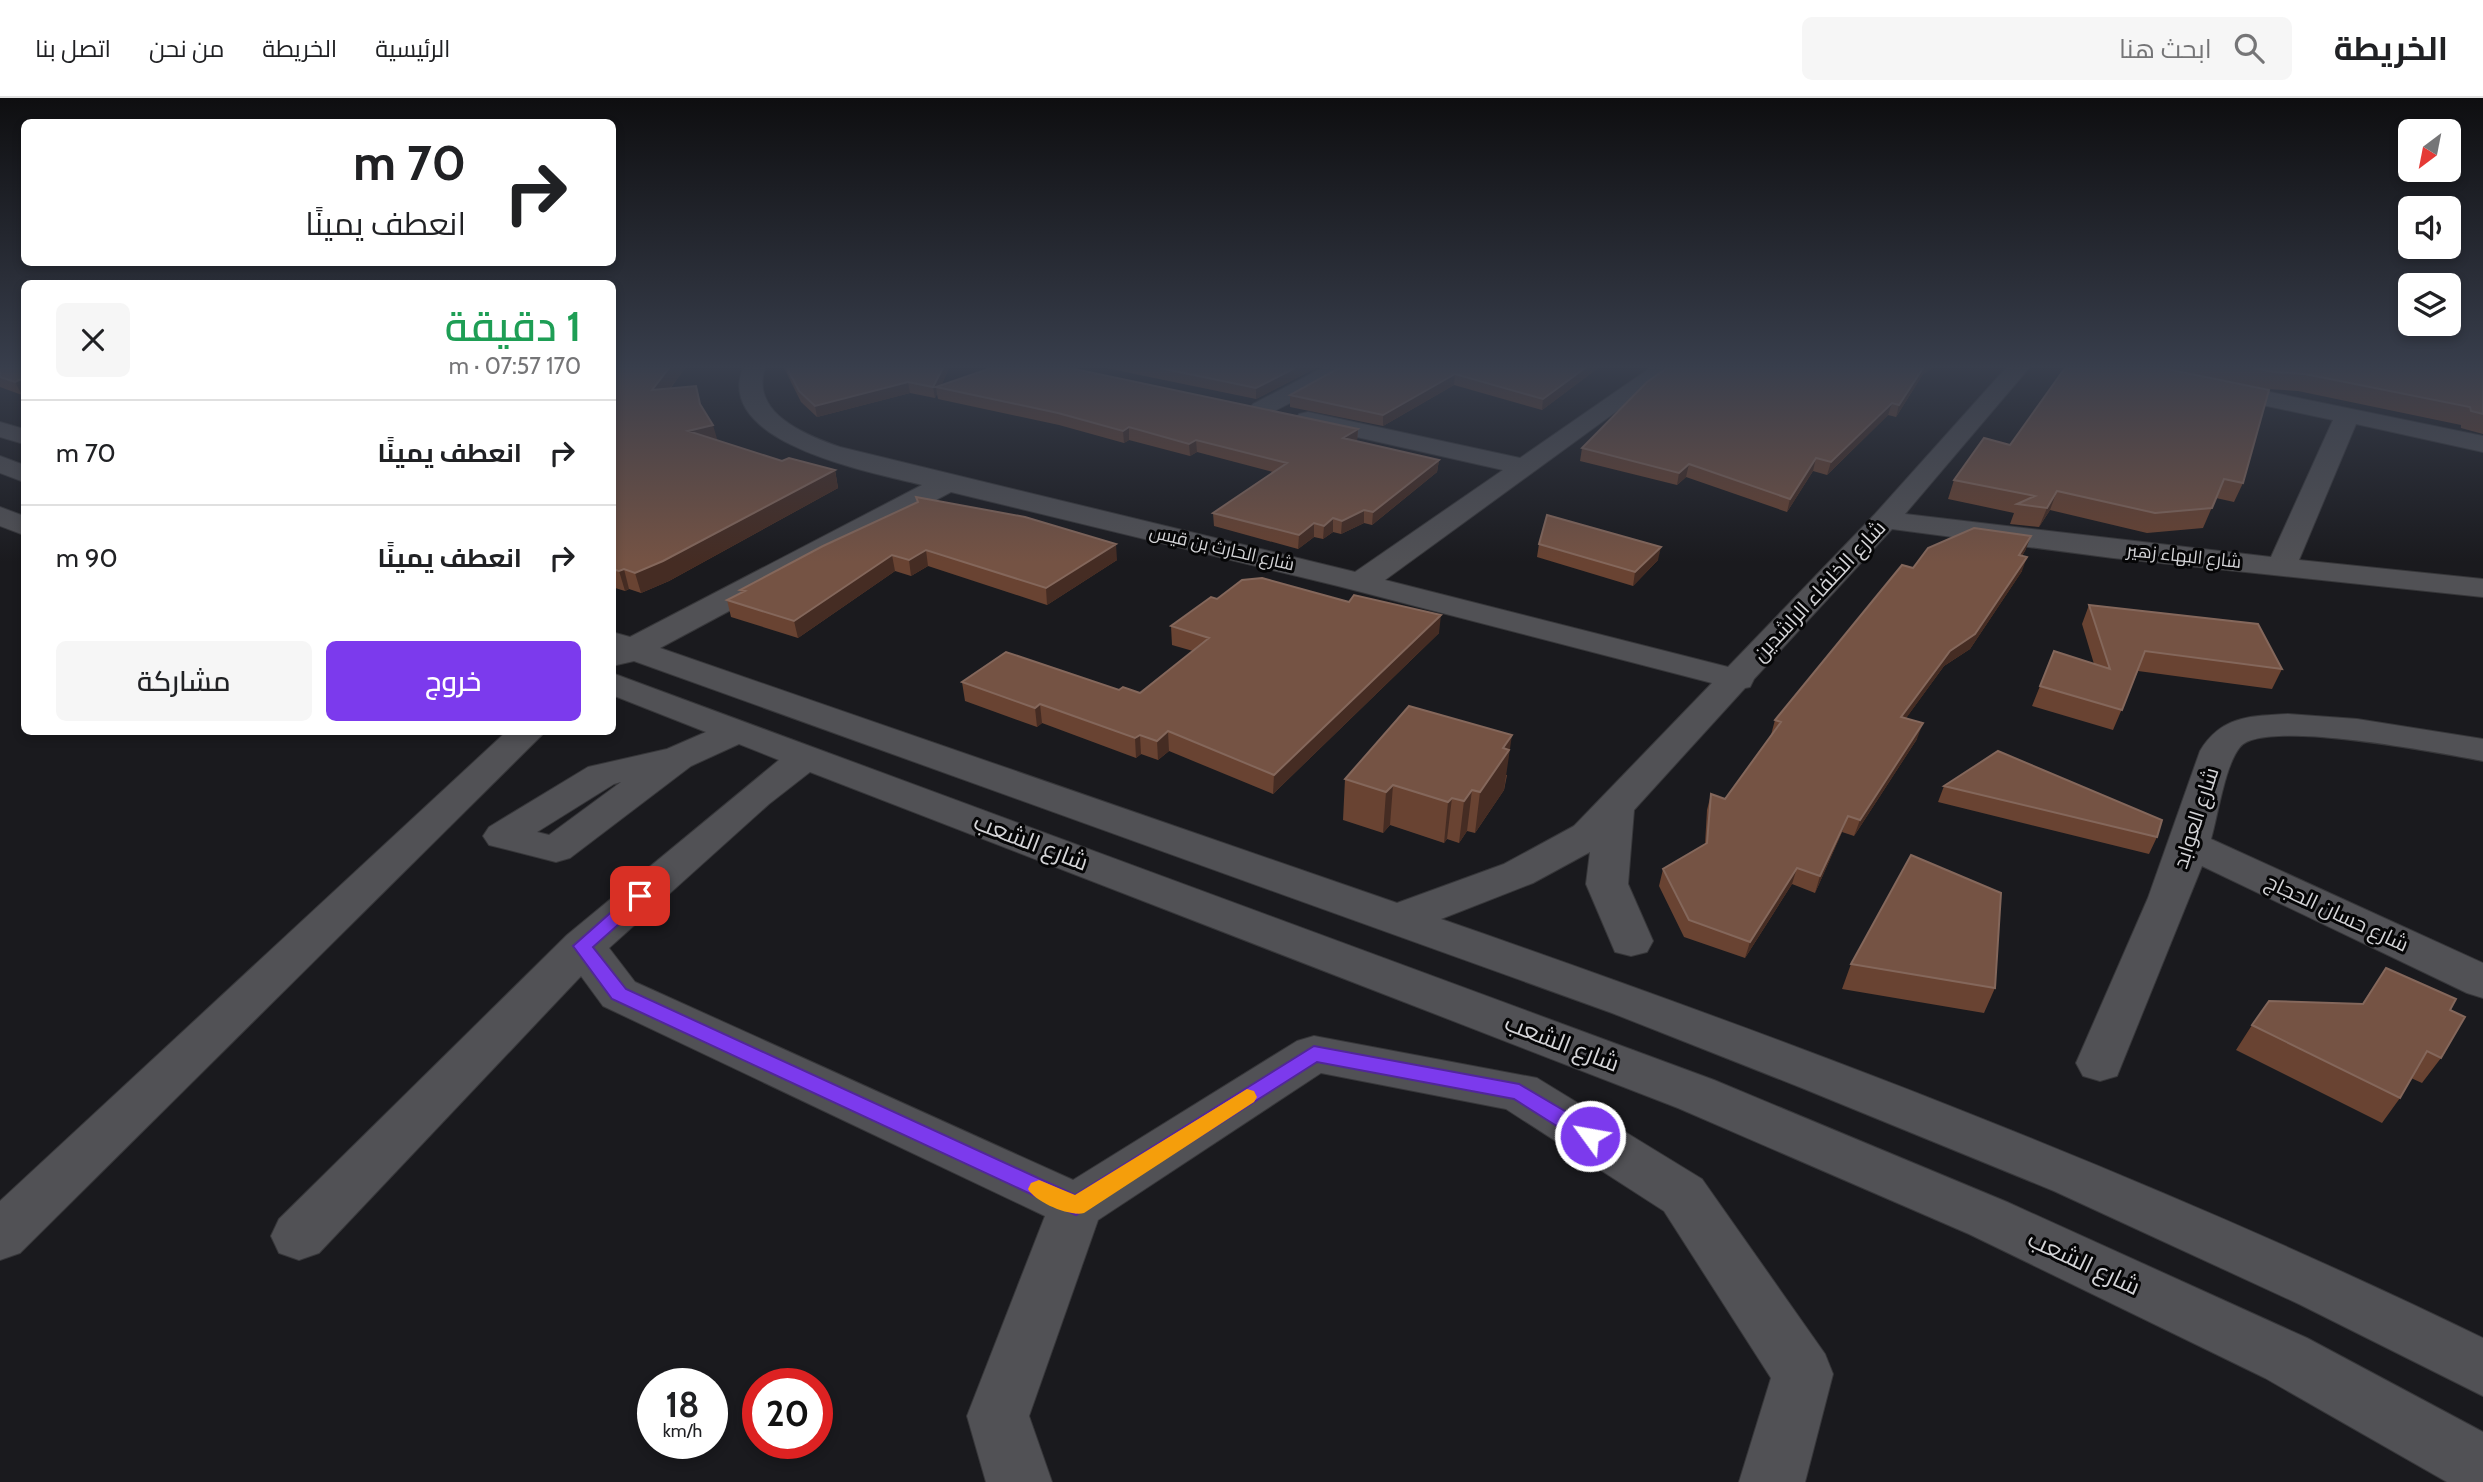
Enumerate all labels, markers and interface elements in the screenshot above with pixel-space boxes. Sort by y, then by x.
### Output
search box [1802,17,2292,80]
text: الخريطة [2334,28,2448,68]
icon: search [2230,29,2268,67]
text: ابحث هنا [2119,33,2212,65]
text: اتصل بنا [35,34,111,63]
text: من نحن [149,34,224,63]
text: الخريطة [262,34,337,63]
text: الرئيسية [375,34,451,63]
north arrow [2398,119,2460,182]
map controls [2398,119,2461,336]
text: 70 m [353,133,466,192]
icon: right [490,147,581,238]
button: sound [2398,196,2461,259]
text: انعطف يمينًا [305,204,466,243]
button: layers [2398,273,2461,336]
text: 1 دقيقة [445,300,581,352]
button: close [56,303,130,377]
text: 170 m · 07:57 [449,352,581,380]
icon: right [543,434,581,472]
text: 70 m [56,437,116,469]
text: انعطف يمينًا [378,437,522,469]
street label: شارع الخلفاء الراشدين [1747,515,1892,668]
street label: شارع الحارث بن قيس [1147,521,1297,576]
icon: right [543,539,581,577]
street label: شارع البهاء زهير [2125,539,2242,574]
text: 90 m [56,542,118,574]
text: انعطف يمينًا [378,542,522,574]
button: مشاركة [56,641,312,721]
button: خروج [326,641,581,721]
street label: شارع العوابد [2167,764,2226,872]
street label: شارع الشعب [969,806,1093,879]
pin [610,866,670,926]
street label: شارع حسان الحجاج [2261,868,2413,958]
icon: arrive [621,877,659,915]
street label: شارع الشعب [1500,1007,1624,1080]
position arrow [1553,1099,1627,1173]
street label: شارع الشعب [2023,1224,2145,1303]
speed limit sign: 20 [742,1368,833,1459]
text: 18 [665,1383,700,1426]
text: km/h [663,1420,702,1442]

